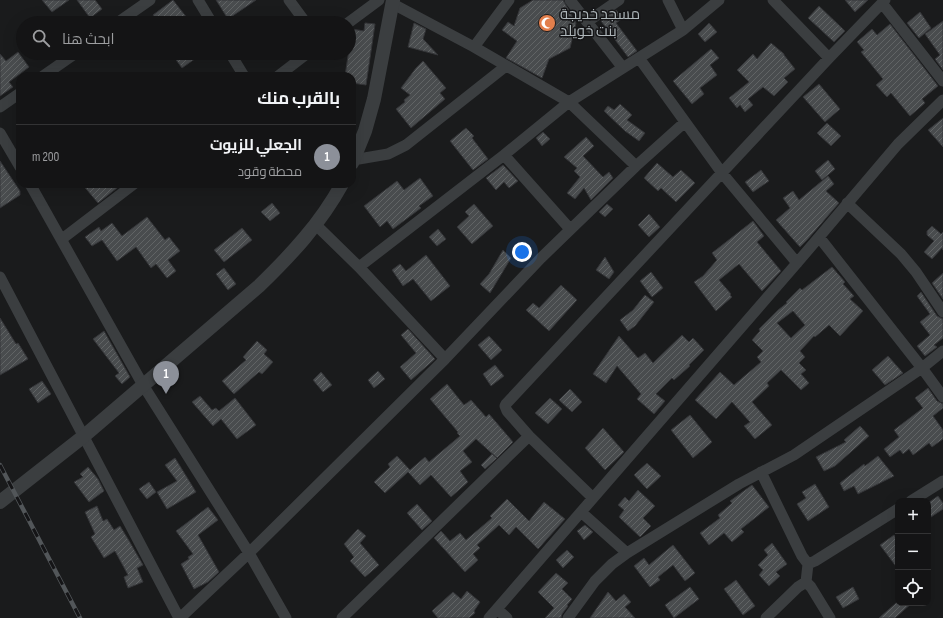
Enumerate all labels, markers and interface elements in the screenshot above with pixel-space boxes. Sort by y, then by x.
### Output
place label: مسجد خديجة بنت خويلد [560,5,640,41]
mosque icon: مسجد خديجة بنت خويلد [537,13,557,33]
search box [16,16,356,60]
icon: search [30,27,52,49]
text: ابحث هنا [62,30,115,49]
text: بالقرب منك [257,89,340,109]
text: الجعلي للزيوت [210,136,302,155]
text: 200 m [32,149,59,165]
text: 1 [324,149,330,165]
text: محطة وقود [238,164,302,180]
your location [512,242,532,262]
pin: 1 [153,361,179,394]
map controls [895,498,931,606]
button: + [895,498,931,534]
button: − [895,534,931,570]
button: locate [895,570,931,606]

